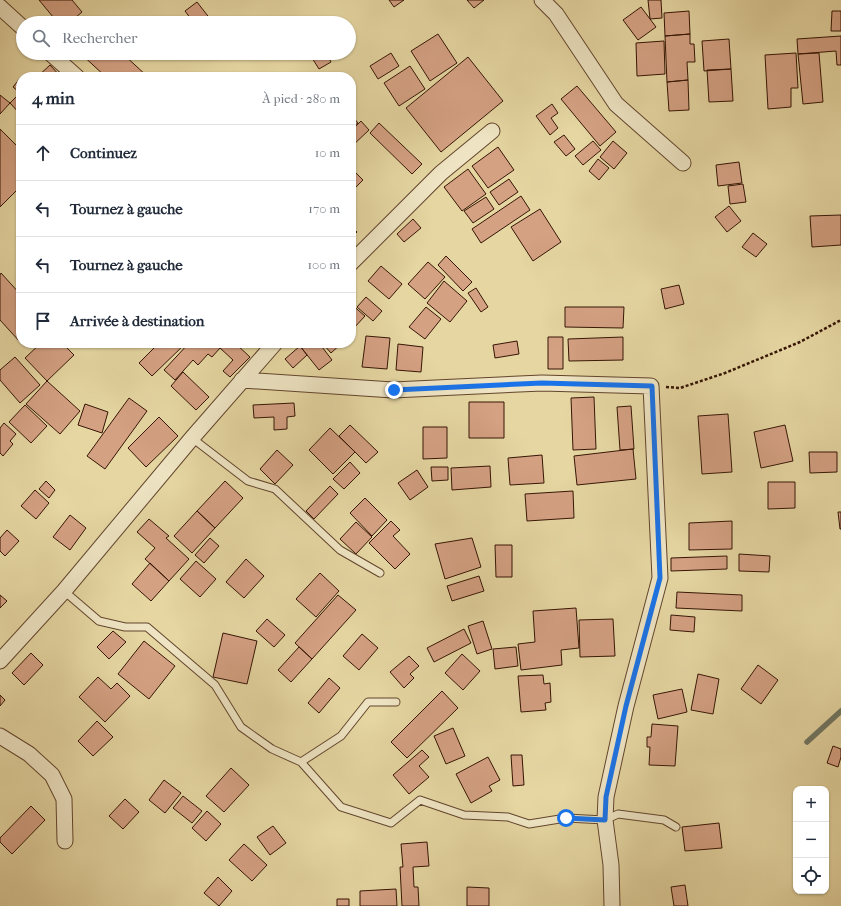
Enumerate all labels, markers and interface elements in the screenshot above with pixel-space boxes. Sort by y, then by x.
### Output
search box [16,16,356,60]
icon: search [30,27,52,49]
text: Rechercher [62,29,137,47]
text: 4 min [32,88,75,108]
text: À pied · 280 m [262,91,340,106]
icon: ahead [32,142,54,164]
text: Continuez [70,144,137,162]
text: 10 m [315,145,340,160]
icon: left [32,198,54,220]
text: Tournez à gauche [70,200,183,218]
text: 170 m [308,201,340,216]
icon: left [32,254,54,276]
text: Tournez à gauche [70,256,183,274]
text: 100 m [307,257,340,272]
icon: arrive [32,310,54,332]
text: Arrivée à destination [70,312,205,330]
route end [385,381,403,399]
map controls [793,786,829,894]
button: + [793,786,829,822]
route start [557,809,575,827]
button: − [793,822,829,858]
button: locate [793,858,829,894]

